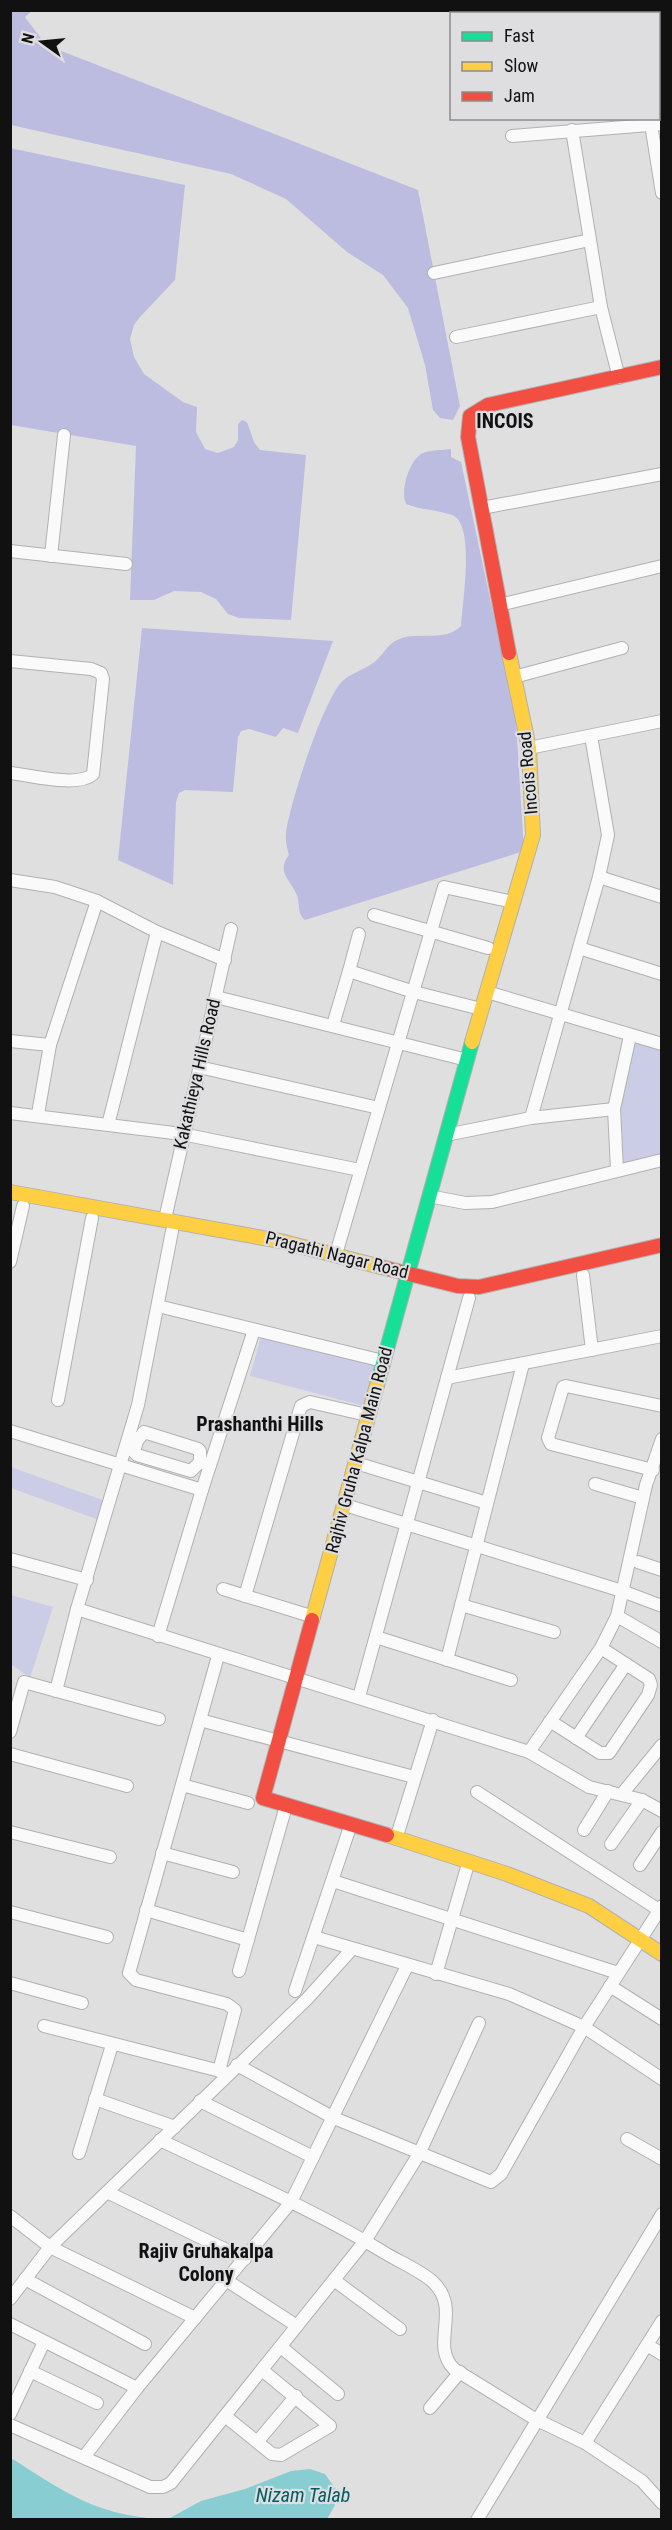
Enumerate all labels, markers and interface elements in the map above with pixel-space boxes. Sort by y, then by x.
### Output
north arrow [12,12,72,72]
legend [450,12,660,120]
text: Fast [504,25,535,46]
text: N [18,31,38,45]
text: Slow [504,55,539,76]
text: Jam [504,85,535,106]
district label: INCOIS [476,409,534,433]
street label: Incois Road [513,731,542,815]
street label: Kakathieya Hills Road [169,997,224,1151]
street label: Pragathi Nagar Road [263,1227,411,1282]
street label: Rajhiv Gruha Kalpa Main Road [321,1344,396,1555]
district label: Prashanthi Hills [196,1412,324,1436]
district label: Rajiv Gruhakalpa Colony [139,2239,273,2286]
water label: Nizam Talab [256,2483,350,2507]

